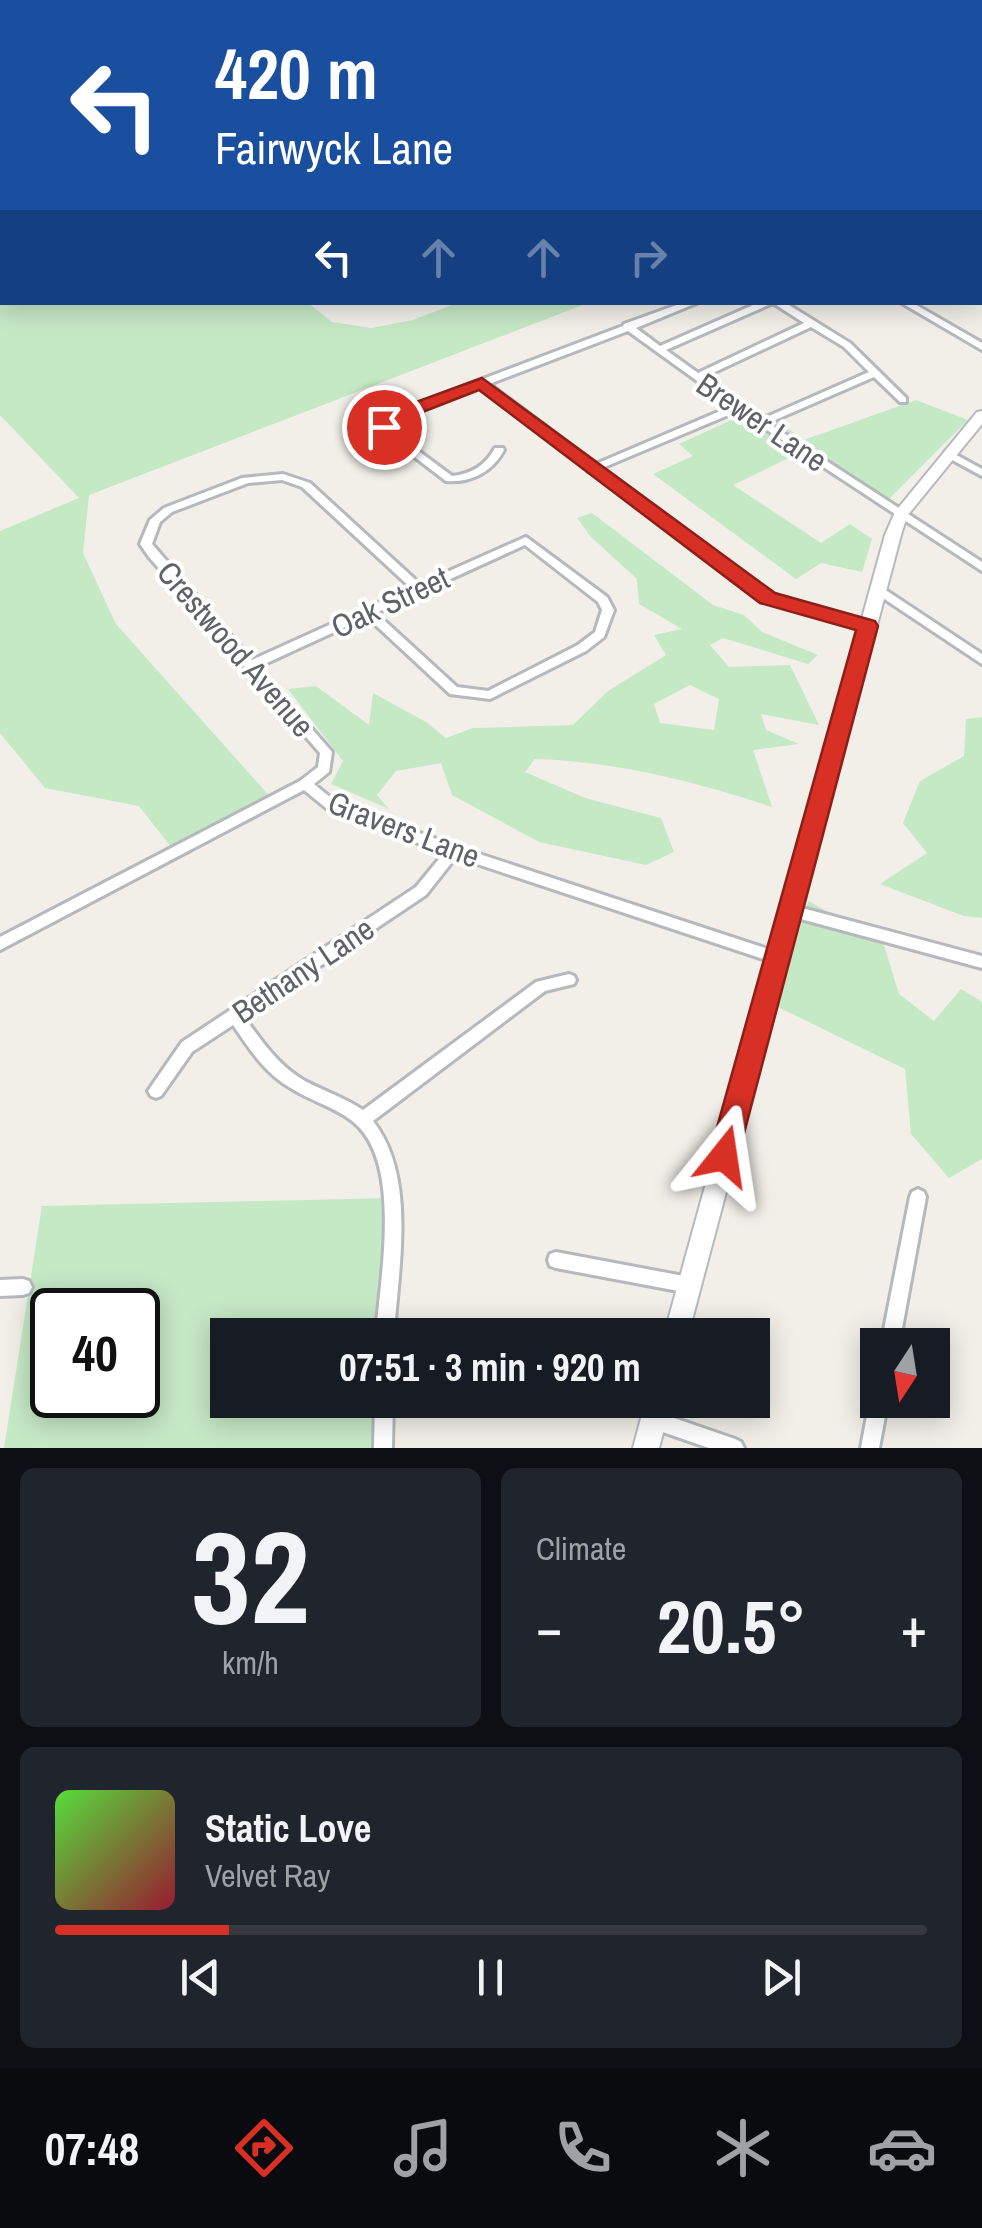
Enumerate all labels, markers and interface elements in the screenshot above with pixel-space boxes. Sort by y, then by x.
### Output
text: 420 m [215,27,378,121]
icon: left [50,40,180,170]
text: Fairwyck Lane [215,117,453,178]
icon: left [306,230,361,285]
icon: ahead [411,230,466,285]
icon: ahead [516,230,571,285]
icon: right [621,230,676,285]
street label: Brewer Lane [688,363,836,481]
pin [342,385,427,470]
icon: arrive [357,400,412,455]
street label: Crestwood Avenue [148,552,324,746]
street label: Oak Street [324,556,456,648]
street label: Gravers Lane [322,780,486,878]
street label: Bethany Lane [224,907,382,1033]
position arrow [672,1104,776,1208]
speed limit sign: 40 [30,1288,160,1418]
north arrow [860,1328,950,1418]
map controls [860,1328,950,1418]
text: 07:51 · 3 min · 920 m [339,1342,641,1393]
text: 32 [191,1488,310,1664]
text: Climate [536,1527,626,1570]
text: 20.5° [657,1575,806,1676]
text: − [536,1590,562,1664]
text: + [901,1590,927,1664]
text: km/h [222,1641,279,1684]
text: Static Love [205,1803,371,1854]
text: Velvet Ray [205,1854,330,1897]
icon: previous [173,1950,228,2005]
icon: pause [463,1950,518,2005]
icon: next [754,1950,809,2005]
icon: directions [229,2113,299,2183]
icon: music [388,2113,458,2183]
icon: phone [548,2113,618,2183]
icon: climate [708,2113,778,2183]
icon: car [867,2113,937,2183]
text: 07:48 [45,2118,139,2179]

